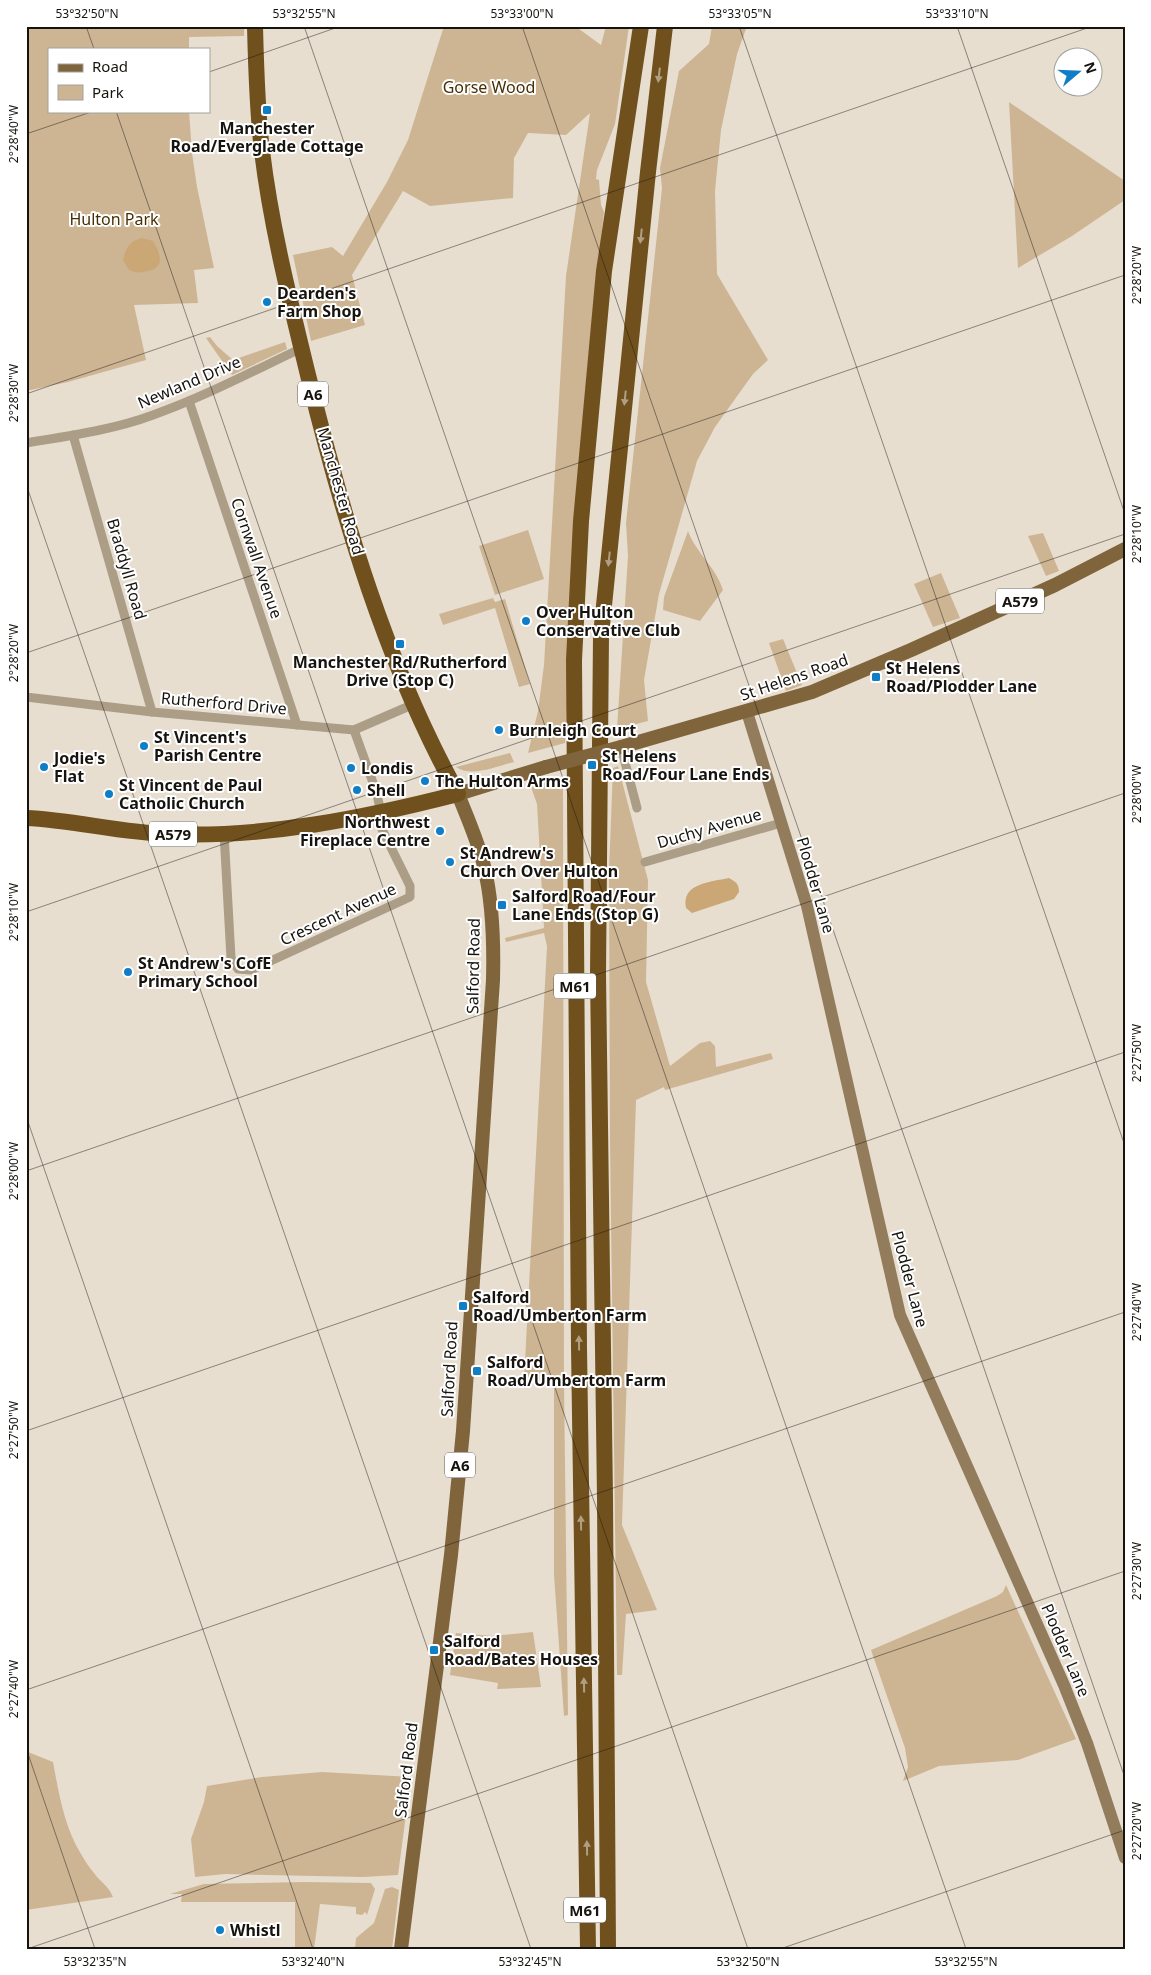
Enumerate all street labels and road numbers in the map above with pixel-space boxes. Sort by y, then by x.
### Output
street label: Newland Drive [134,350,244,414]
road number: A6 [298,382,328,406]
street label: Manchester Road [312,425,370,557]
street label: Cornwall Avenue [226,495,288,621]
street label: Braddyll Road [102,516,152,622]
road number: A579 [996,588,1044,614]
street label: St Helens Road [737,648,851,706]
street label: Rutherford Drive [160,687,288,719]
street label: Duchy Avenue [654,803,764,853]
road number: A579 [149,822,197,846]
street label: Plodder Lane [792,834,840,936]
street label: Crescent Avenue [276,877,400,951]
street label: Salford Road [461,918,485,1014]
road number: M61 [554,974,596,998]
street label: Plodder Lane [887,1228,933,1330]
street label: Salford Road [436,1321,462,1417]
road number: A6 [445,1452,475,1478]
street label: Plodder Lane [1036,1600,1096,1700]
street label: Salford Road [389,1721,423,1819]
road number: M61 [564,1898,606,1922]

